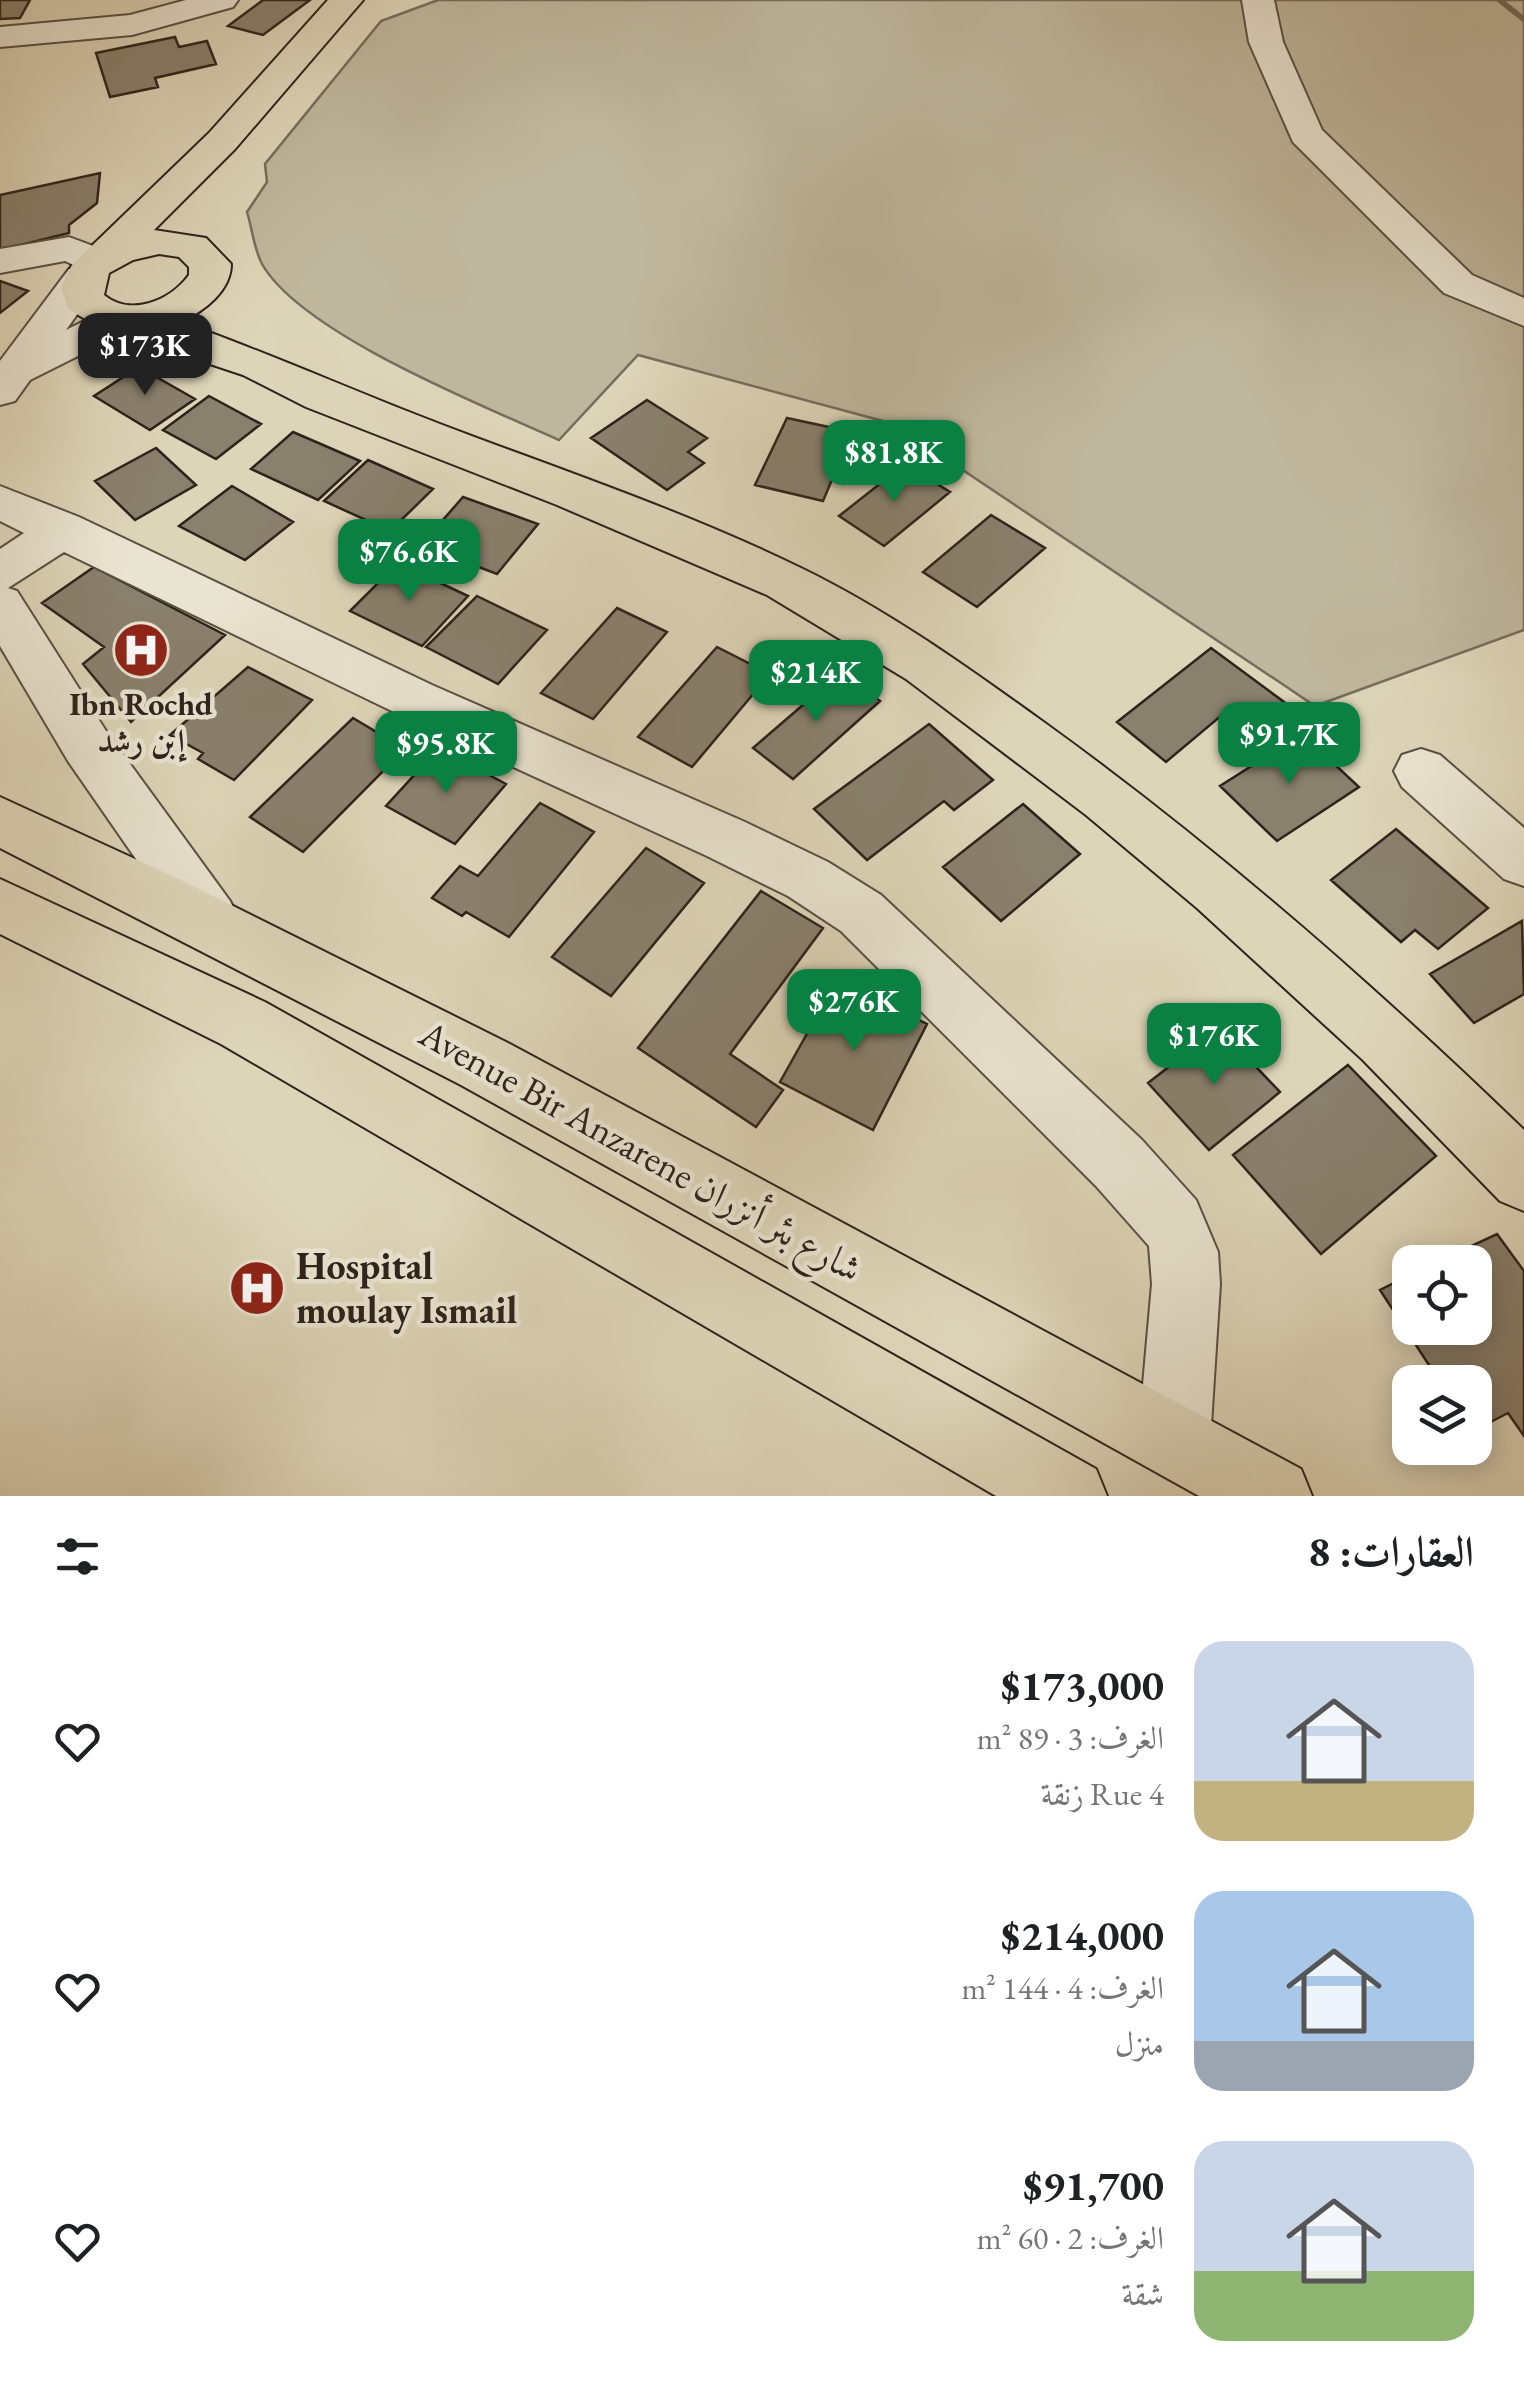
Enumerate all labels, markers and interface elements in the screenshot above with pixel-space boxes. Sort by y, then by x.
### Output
pin: $173K [75,313,215,398]
text: $173K [100,324,190,366]
pin: $81.8K [813,420,975,505]
text: $81.8K [845,431,943,473]
pin: $76.6K [328,519,490,604]
text: $76.6K [360,530,458,572]
hospital icon: Ibn Rochd إبن رشد [111,620,171,680]
pin: $214K [746,640,886,725]
text: $214K [771,651,861,693]
place label: Ibn Rochd إبن رشد [69,683,213,763]
pin: $91.7K [1208,702,1370,787]
pin: $95.8K [365,711,527,796]
text: $91.7K [1240,713,1338,755]
text: $95.8K [397,722,495,764]
pin: $276K [784,969,924,1054]
text: $276K [809,980,899,1022]
pin: $176K [1144,1003,1284,1088]
street label: Avenue Bir Anzarene شارع بئر أنزران [407,1007,872,1299]
text: $176K [1169,1014,1259,1056]
place label: Hospital moulay Ismail [296,1241,518,1334]
map controls [1392,1245,1492,1465]
button: locate [1392,1245,1492,1345]
hospital icon: Hospital moulay Ismail [227,1258,287,1318]
button: layers [1392,1365,1492,1465]
text: العقارات: 8 [1308,1524,1474,1579]
icon: filters [50,1529,105,1584]
text: $173,000 [1001,1658,1164,1713]
icon: home [1274,1681,1394,1801]
icon: heart [50,1714,105,1769]
text: الغرف: 3 · 89 m² [977,1717,1164,1759]
text: Rue 4 زنقة [1041,1773,1164,1815]
text: $214,000 [1001,1908,1164,1963]
icon: home [1274,1931,1394,2051]
icon: heart [50,1964,105,2019]
text: الغرف: 4 · 144 m² [961,1967,1164,2009]
text: منزل [1115,2023,1164,2065]
text: $91,700 [1023,2158,1164,2213]
icon: home [1274,2181,1394,2301]
icon: heart [50,2214,105,2269]
text: الغرف: 2 · 60 m² [977,2217,1164,2259]
text: شقة [1122,2273,1164,2315]

